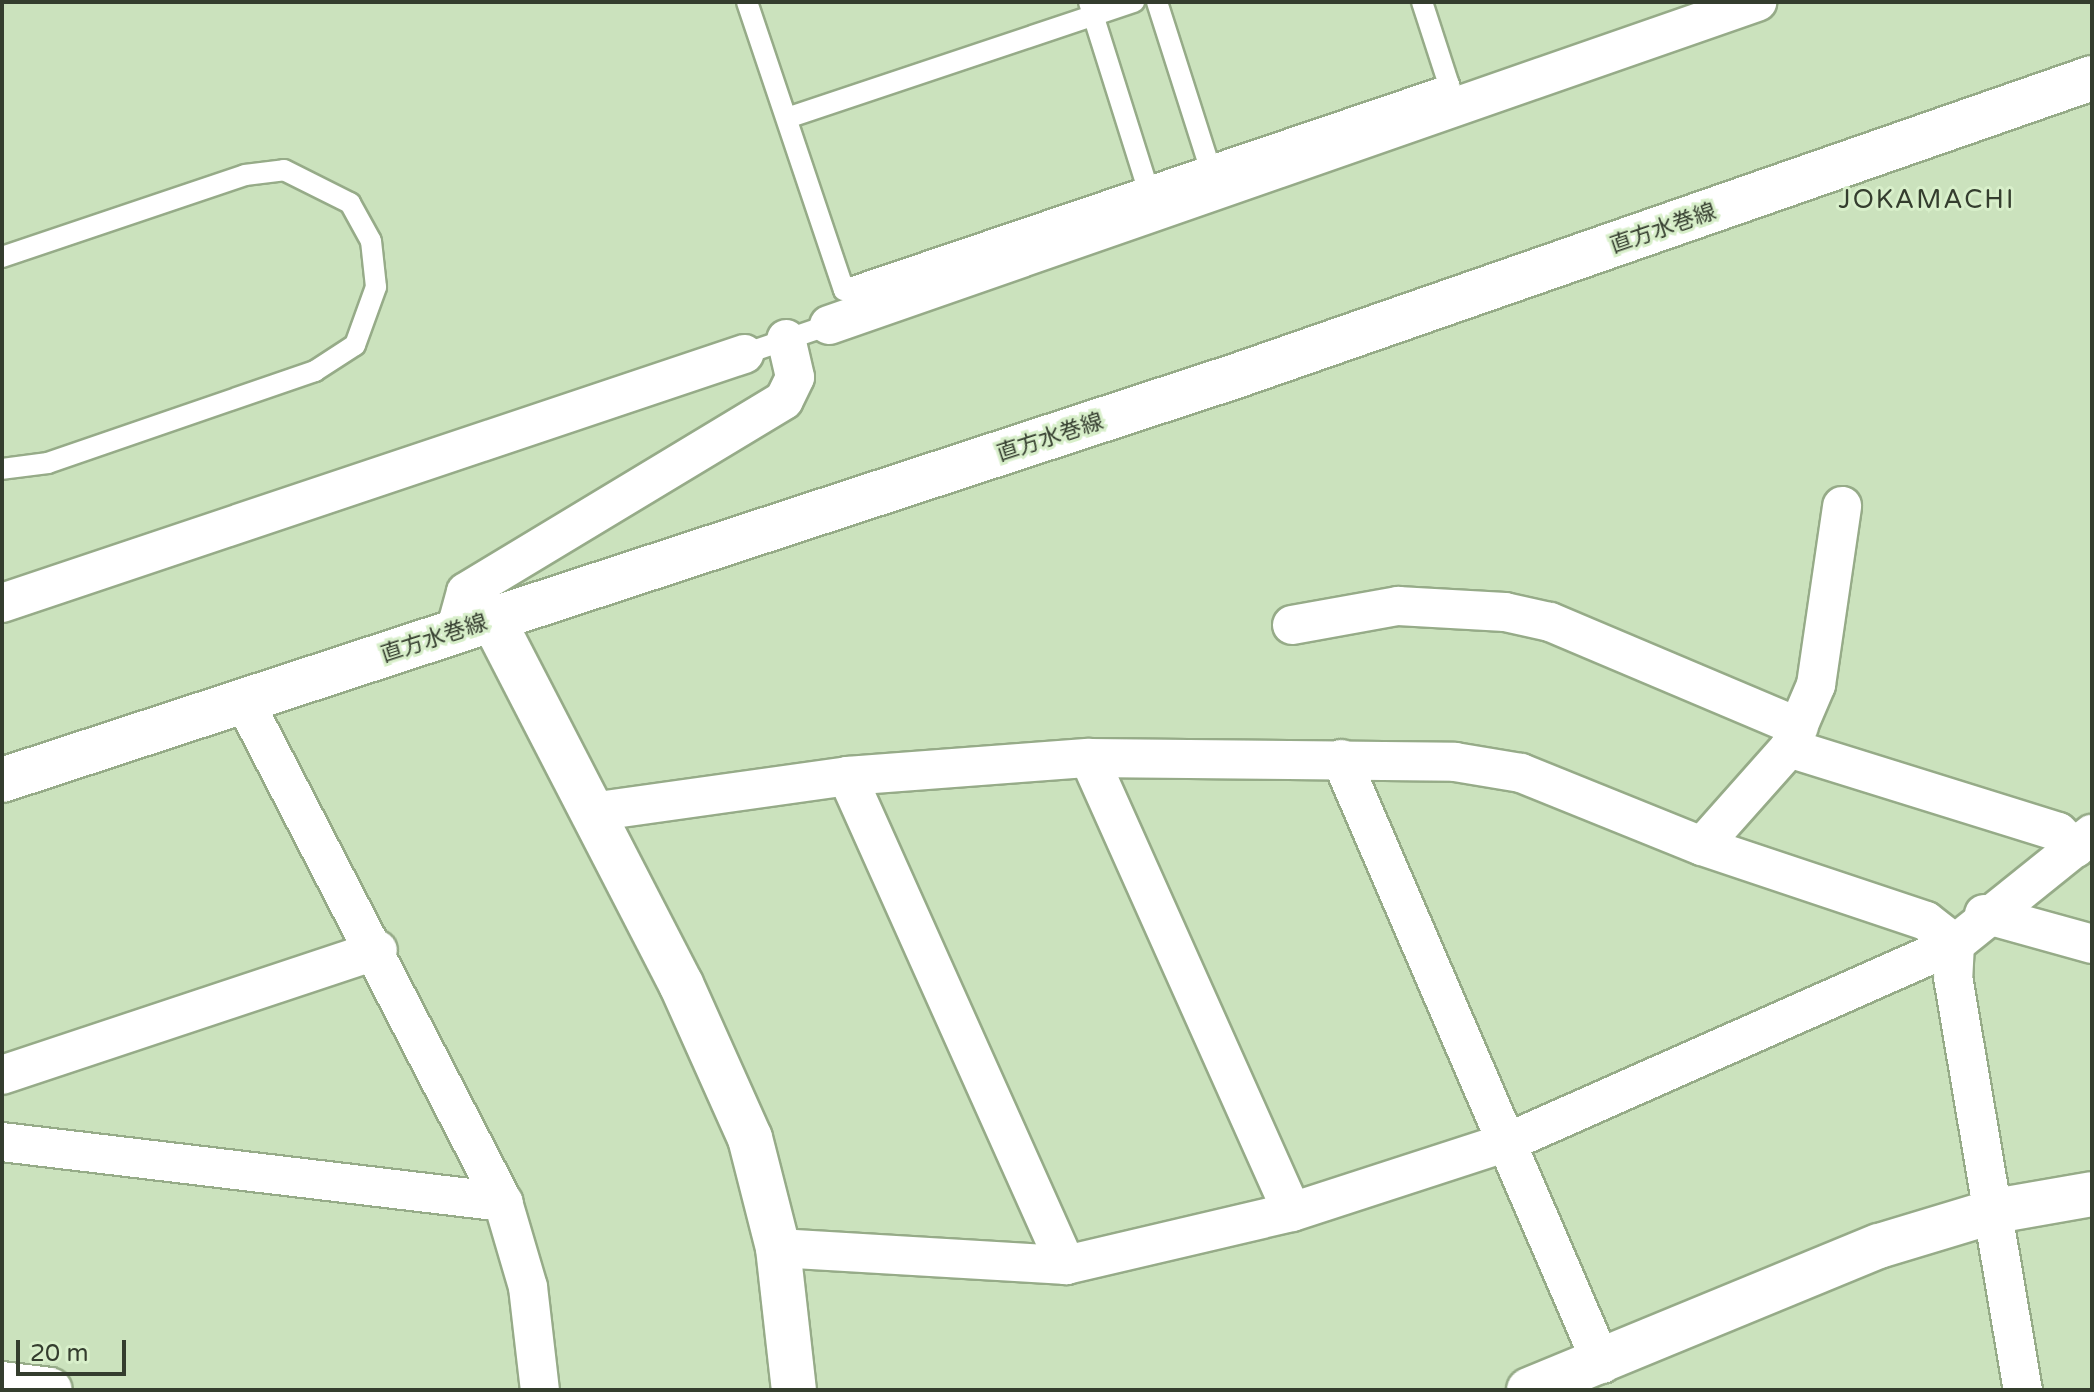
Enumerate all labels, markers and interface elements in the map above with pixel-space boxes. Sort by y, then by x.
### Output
district label: JOKAMACHI [1839,184,2015,216]
street label: 直方水巻線 [1607,199,1719,259]
street label: 直方水巻線 [994,408,1106,468]
street label: 直方水巻線 [378,609,490,669]
scale bar [20,1324,130,1374]
text: 20 m [30,1339,88,1368]

